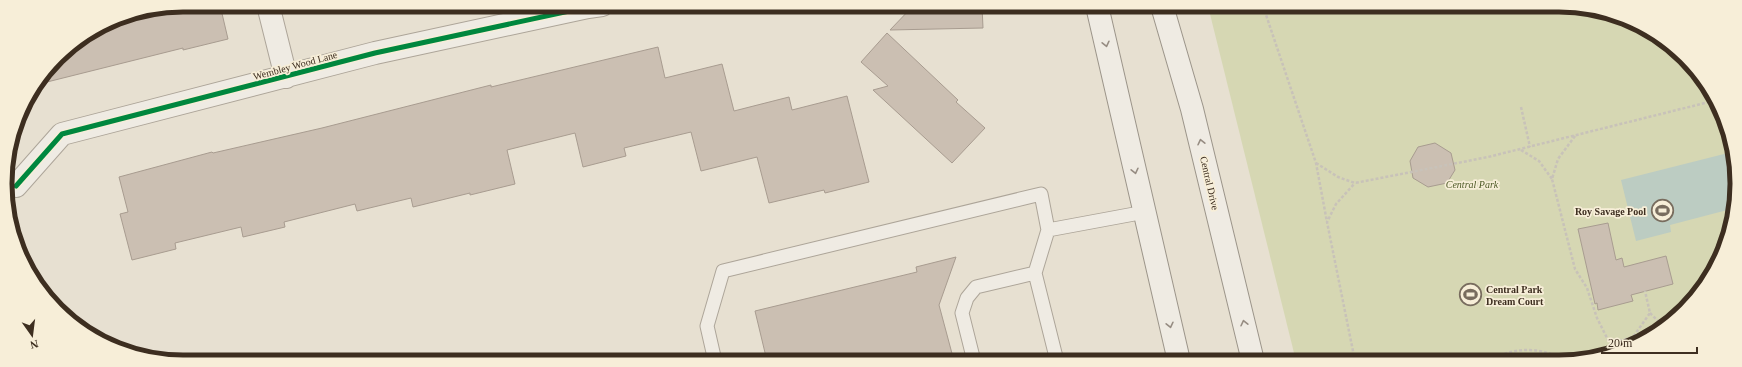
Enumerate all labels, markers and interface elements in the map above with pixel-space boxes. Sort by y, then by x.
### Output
one-way arrow [1101,41,1109,47]
street label: Wembley Wood Lane [252,49,339,82]
one-way arrow [1197,139,1205,146]
street label: Central Drive [1198,155,1221,212]
one-way arrow [1130,167,1139,174]
park label: Central Park [1446,179,1499,190]
sports icon: Roy Savage Pool [1649,198,1675,224]
place label: Roy Savage Pool [1575,206,1646,217]
sports icon: Central Park Dream Court [1458,282,1484,308]
place label: Central Park Dream Court [1486,284,1544,307]
north arrow [12,315,52,355]
one-way arrow [1240,320,1248,327]
one-way arrow [1166,322,1174,328]
scale bar [1602,329,1697,355]
text: 20 m [1608,336,1633,350]
text: N [29,338,40,351]

